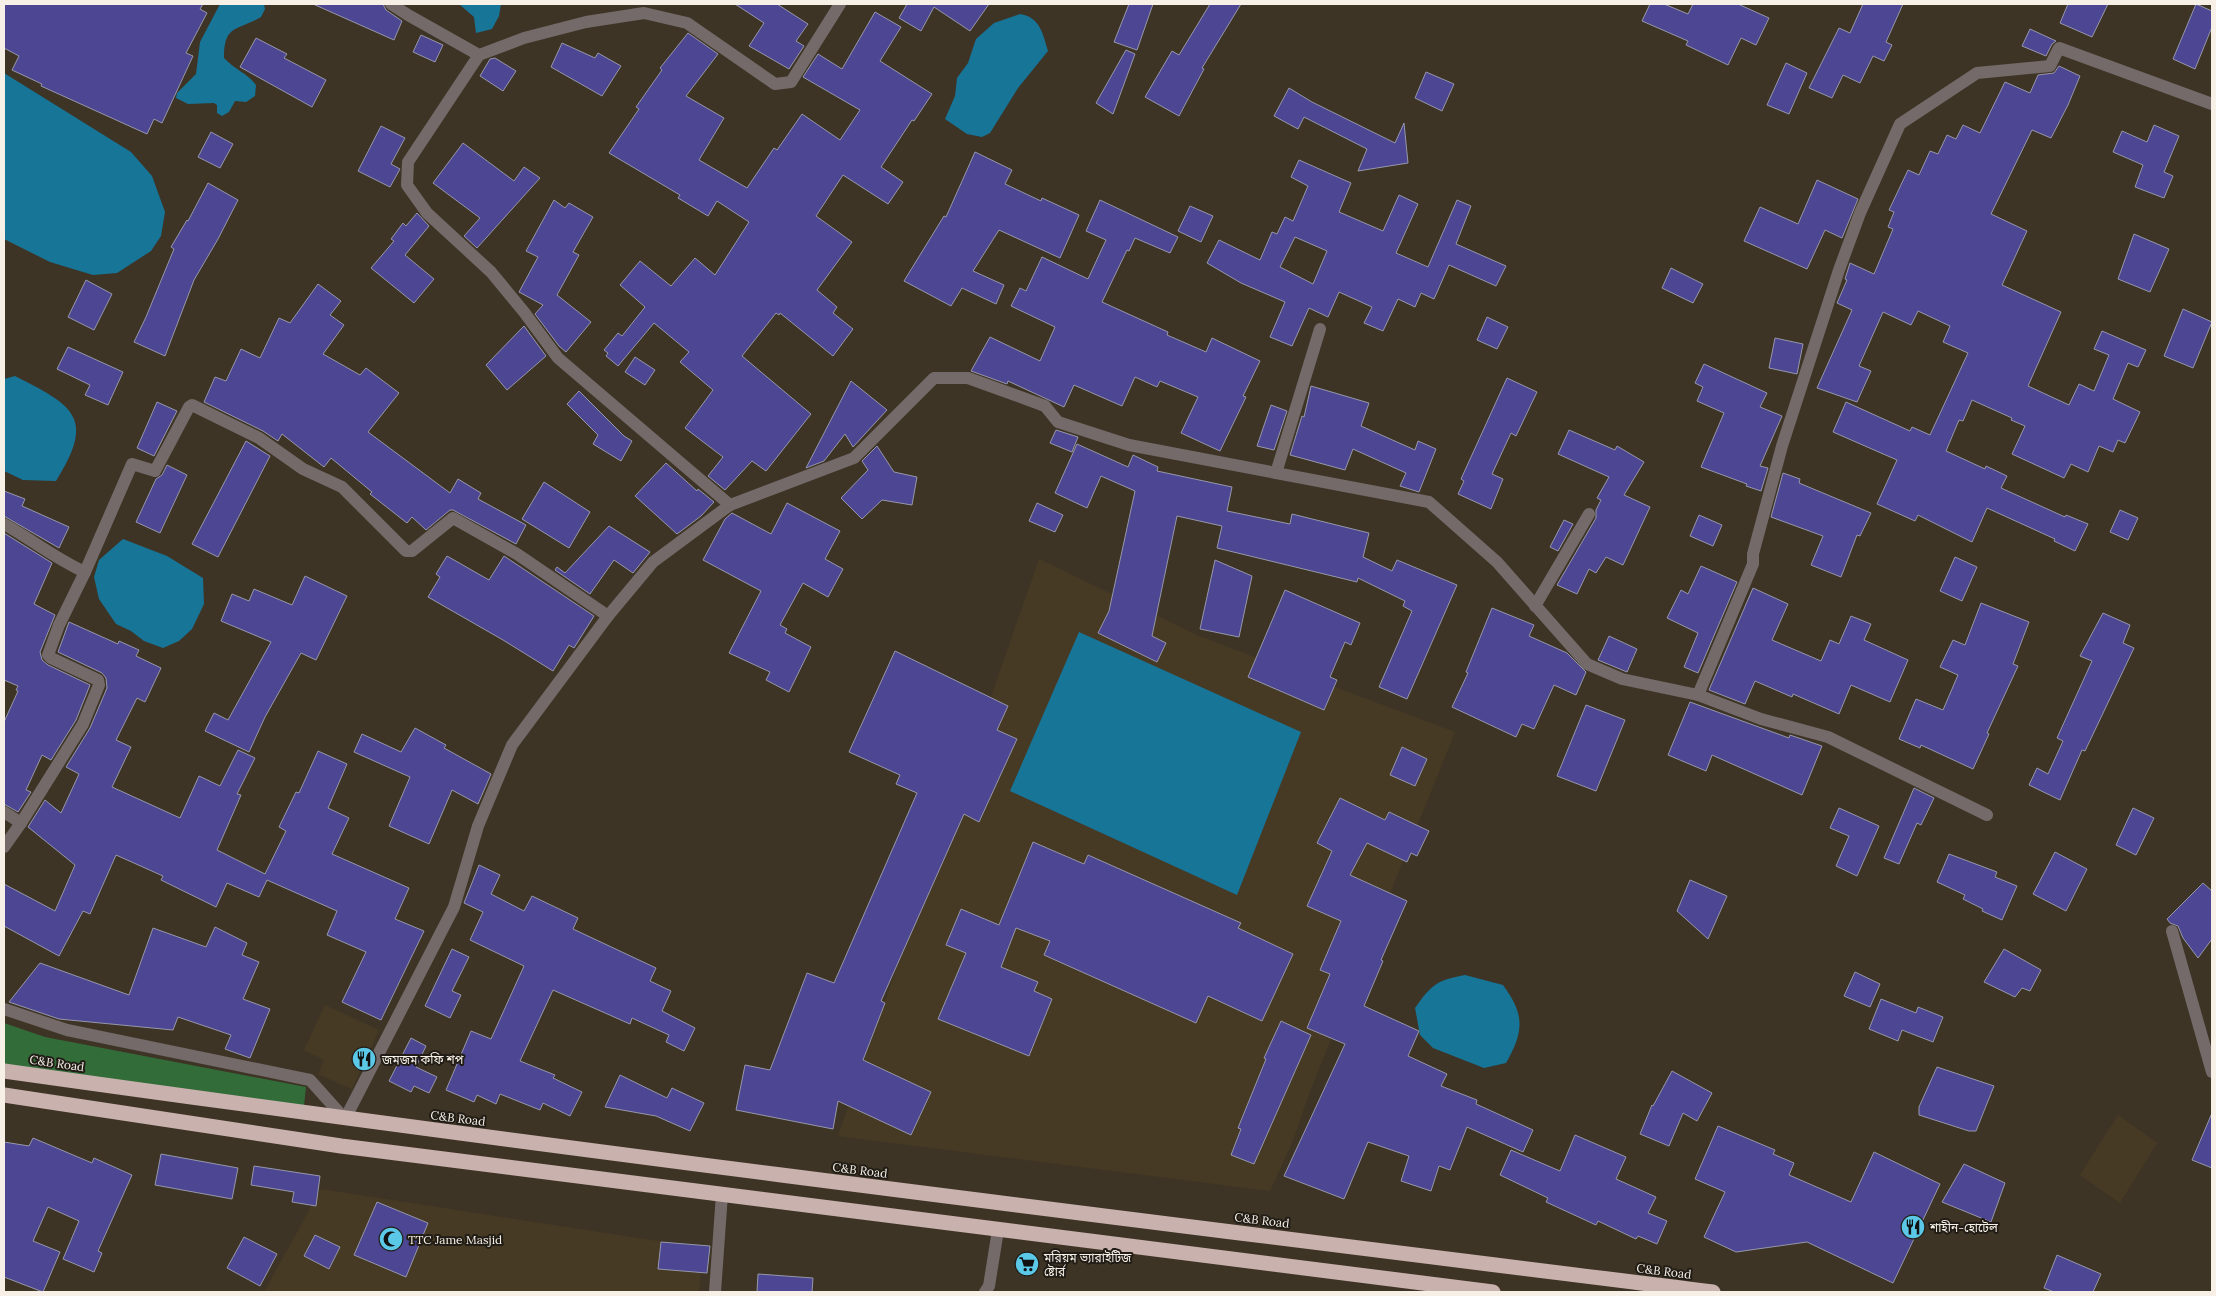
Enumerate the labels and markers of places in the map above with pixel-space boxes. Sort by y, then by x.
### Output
restaurant icon: জমজম কফি শপ [351,1046,377,1072]
place label: জমজম কফি শপ [381,1052,464,1067]
restaurant icon: শাহীন-হোটেল [1900,1214,1926,1240]
place label: শাহীন-হোটেল [1929,1220,1998,1235]
mosque icon: TTC Jame Masjid [378,1226,404,1252]
place label: TTC Jame Masjid [408,1232,502,1247]
place label: মরিয়ম ভ্যারাইটিজ ষ্টোর্র [1043,1250,1132,1279]
supermarket icon: মরিয়ম ভ্যারাইটিজ ষ্টোর্র [1014,1251,1040,1277]

